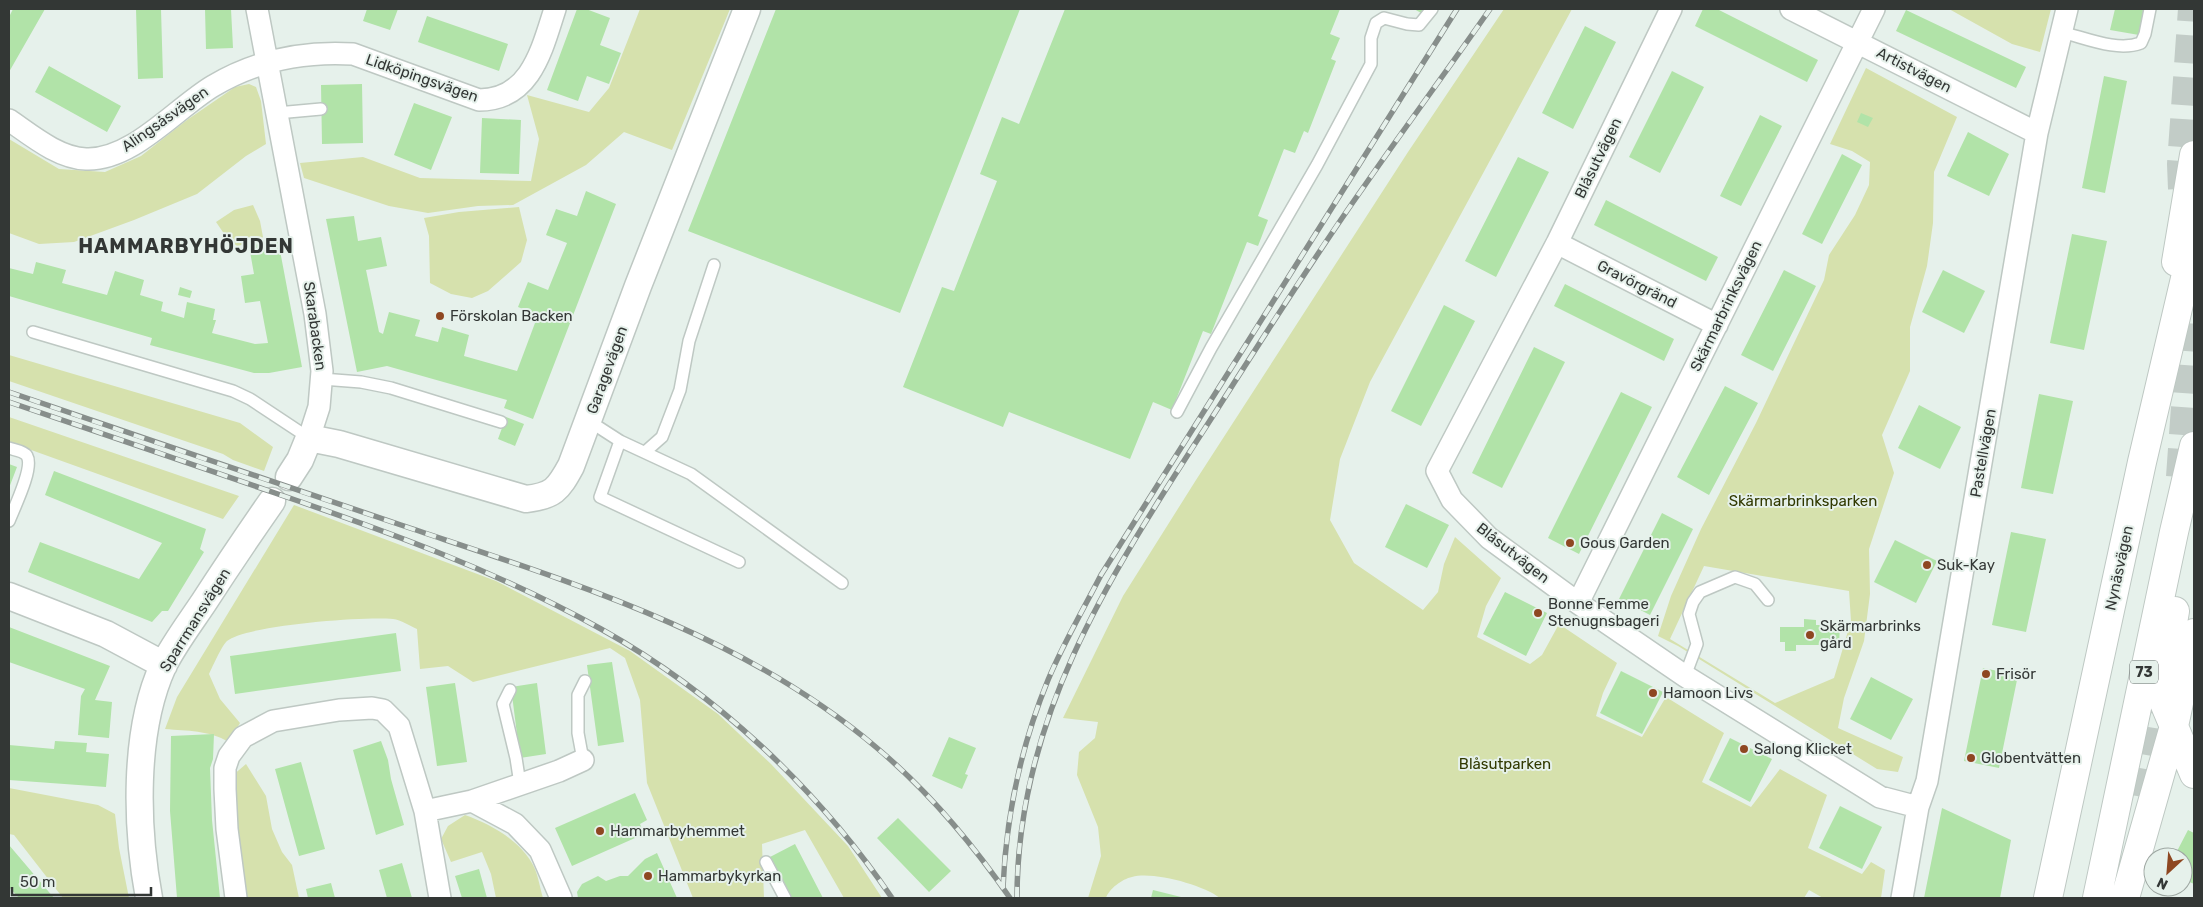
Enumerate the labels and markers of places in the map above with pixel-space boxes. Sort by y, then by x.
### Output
place label: Förskolan Backen [450,307,573,325]
marker: Förskolan Backen [434,310,446,322]
place label: Gous Garden [1580,534,1670,552]
marker: Gous Garden [1564,537,1576,549]
place label: Suk-Kay [1937,556,1995,574]
marker: Suk-Kay [1921,559,1933,571]
place label: Bonne Femme Stenugnsbageri [1548,595,1659,630]
marker: Bonne Femme Stenugnsbageri [1532,607,1544,619]
place label: Skärmarbrinks gård [1820,617,1921,652]
marker: Skärmarbrinks gård [1804,629,1816,641]
place label: Frisör [1996,665,2036,683]
marker: Frisör [1980,668,1992,680]
place label: Hamoon Livs [1663,684,1753,702]
marker: Hamoon Livs [1647,687,1659,699]
place label: Salong Klicket [1754,740,1852,758]
marker: Salong Klicket [1738,743,1750,755]
place label: Globentvätten [1981,749,2081,767]
marker: Globentvätten [1965,752,1977,764]
place label: Hammarbyhemmet [610,822,745,840]
marker: Hammarbyhemmet [594,825,606,837]
place label: Hammarbykyrkan [658,867,781,885]
marker: Hammarbykyrkan [642,870,654,882]

